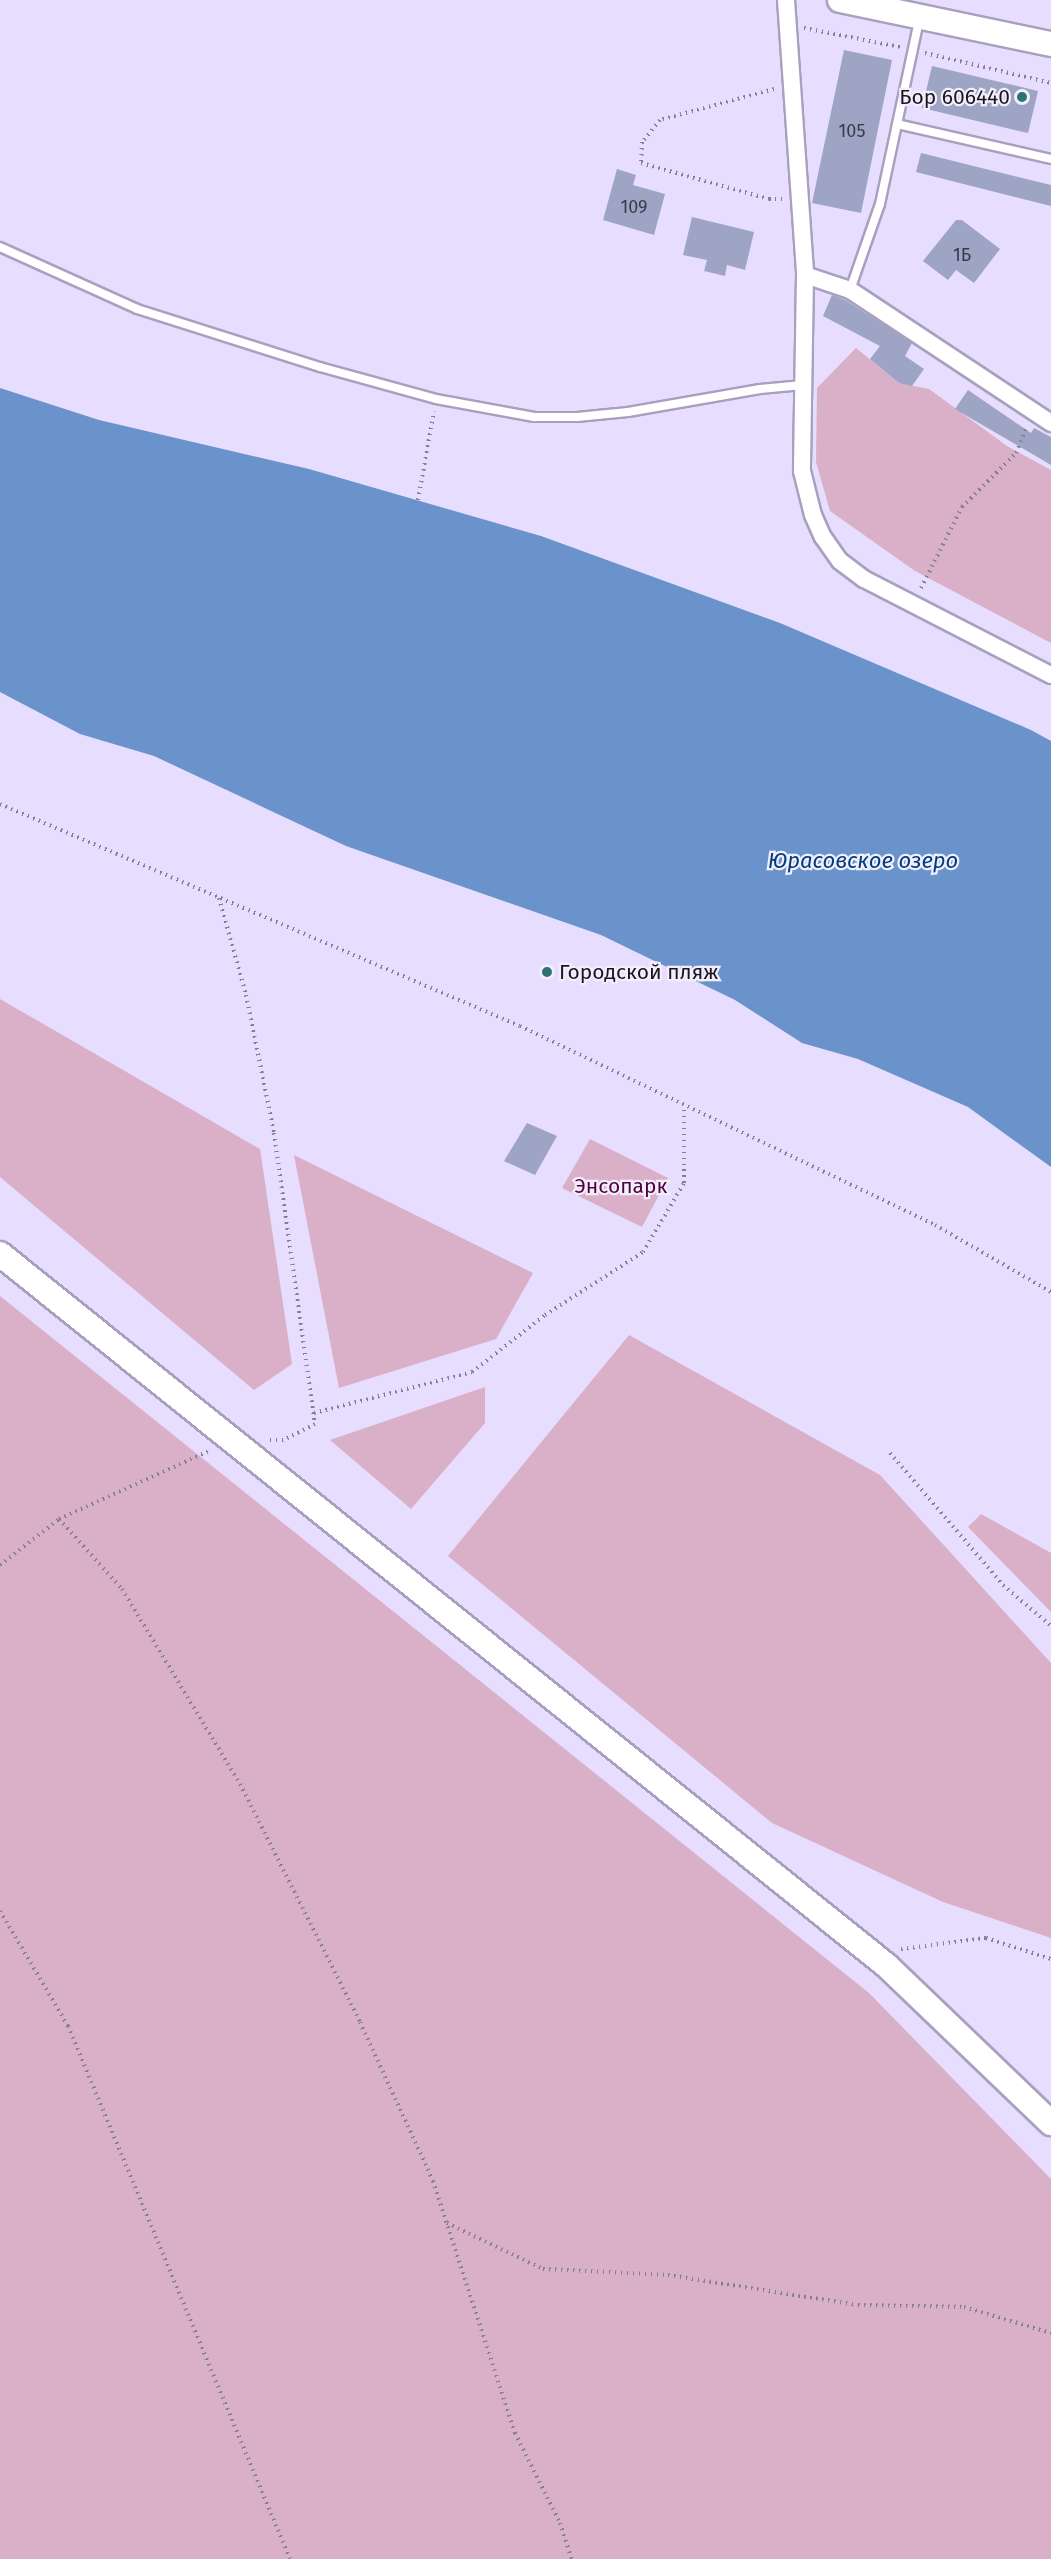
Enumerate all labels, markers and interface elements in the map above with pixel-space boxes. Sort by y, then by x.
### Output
place label: Бор 606440 [899,84,1010,110]
marker: Бор 606440 [1015,90,1029,104]
house number: 105 [839,120,865,142]
house number: 109 [620,196,648,218]
house number: 1Б [953,244,971,266]
water label: Юрасовское озеро [768,848,958,874]
place label: Городской пляж [559,959,718,985]
marker: Городской пляж [540,965,554,979]
park label: Энсопарк [575,1173,667,1199]

